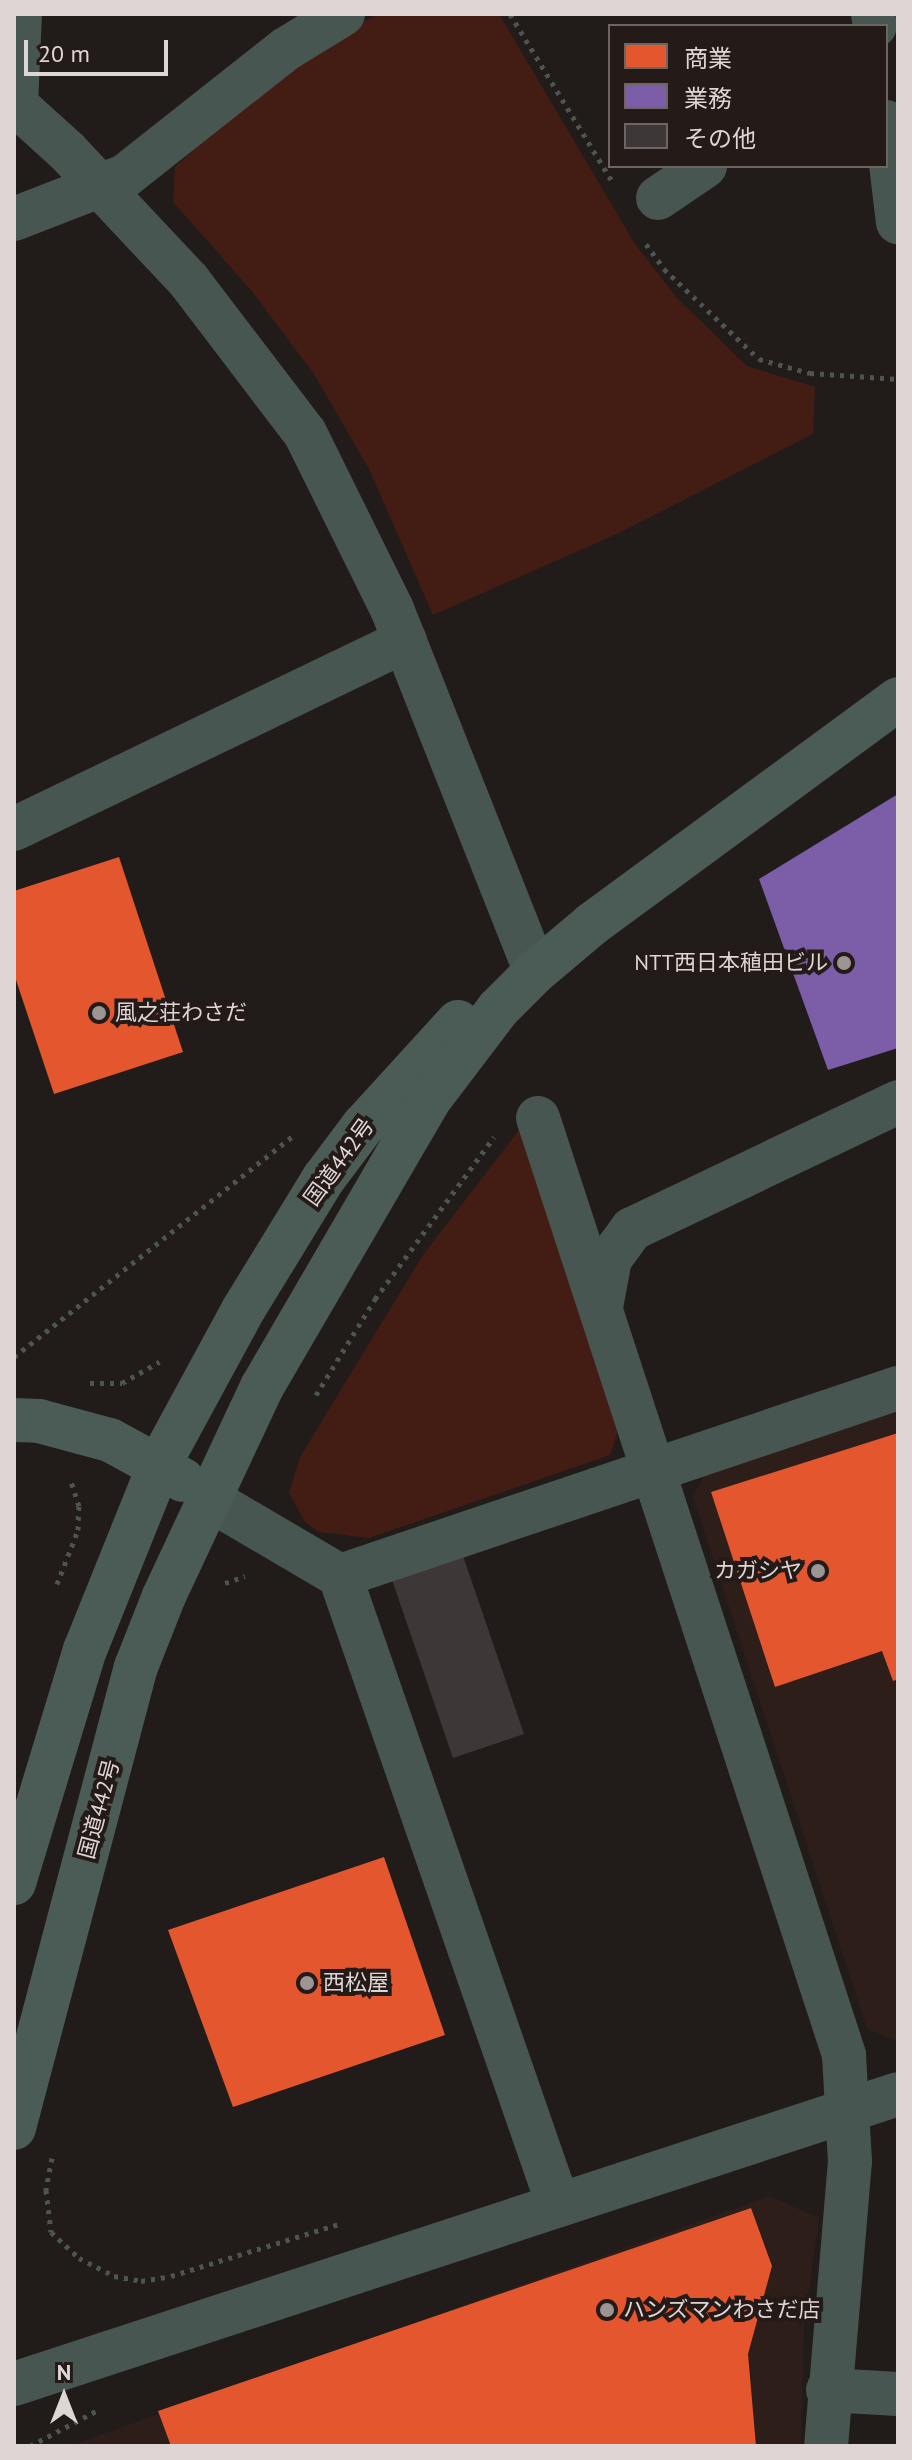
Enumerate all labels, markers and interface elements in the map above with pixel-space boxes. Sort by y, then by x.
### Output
scale bar [28,24,172,74]
legend [608,24,888,168]
text: 20 m [38,38,90,69]
text: 商業 [684,43,732,74]
text: 業務 [684,83,732,114]
text: その他 [684,123,756,154]
place label: NTT西日本稙田ビル [634,950,828,976]
marker: NTT西日本稙田ビル [835,954,853,972]
place label: 風之荘わさだ [115,1000,247,1026]
marker: 風之荘わさだ [90,1004,108,1022]
street label: 国道442号 [298,1113,380,1211]
place label: カガシヤ [714,1558,802,1584]
marker: カガシヤ [809,1562,827,1580]
street label: 国道442号 [73,1756,125,1862]
place label: 西松屋 [323,1970,389,1996]
marker: 西松屋 [298,1974,316,1992]
place label: ハンズマンわさだ店 [623,2297,821,2323]
marker: ハンズマンわさだ店 [598,2301,616,2319]
north arrow [24,2356,104,2436]
text: N [57,2358,71,2386]

